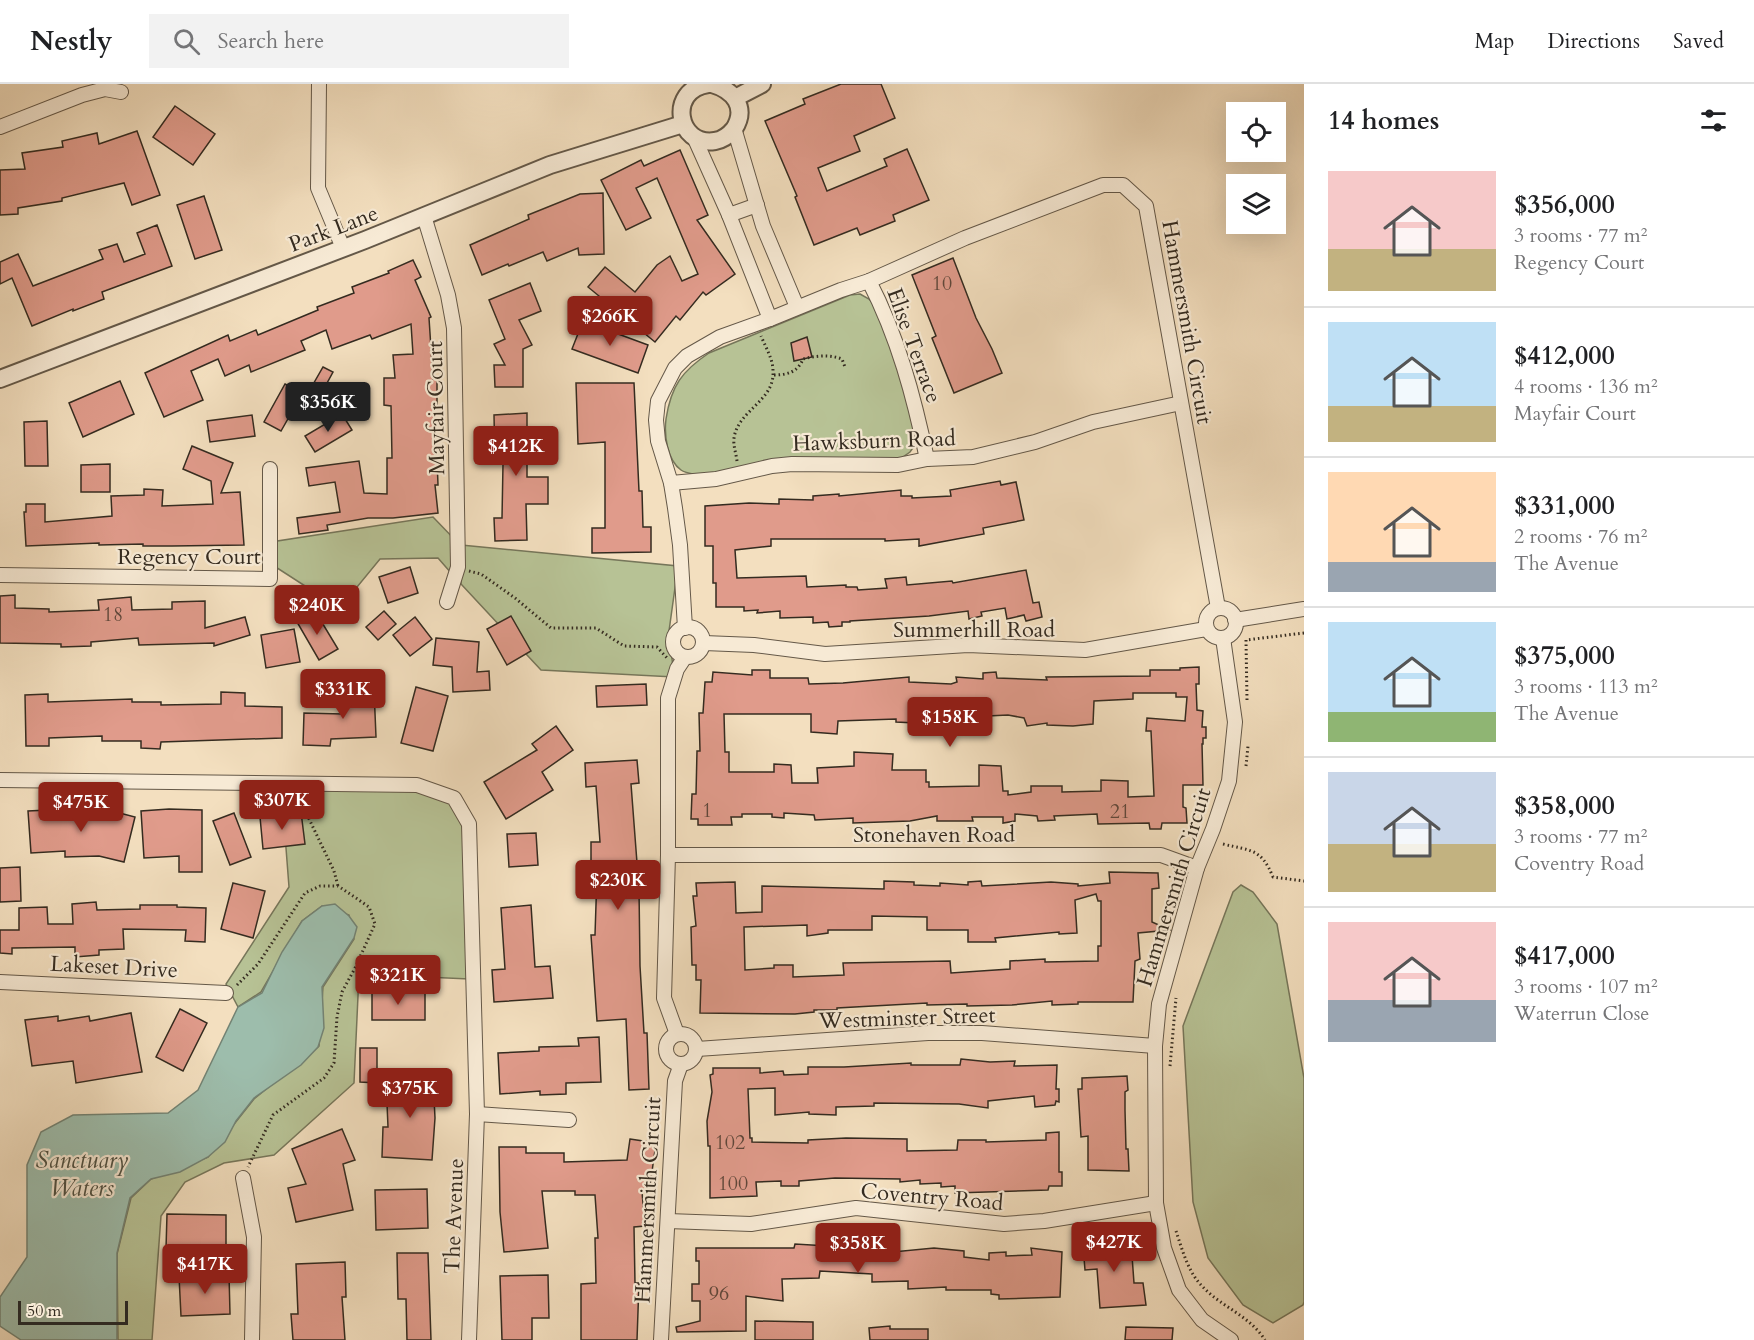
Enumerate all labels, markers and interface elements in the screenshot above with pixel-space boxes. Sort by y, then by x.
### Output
search box [149,14,569,68]
text: Nestly [30,22,113,60]
icon: search [170,25,203,58]
text: Search here [218,26,324,56]
text: Map [1474,27,1514,56]
text: Directions [1547,27,1640,56]
text: Saved [1673,27,1724,56]
map controls [1226,102,1286,234]
button: locate [1226,102,1286,162]
text: 14 homes [1328,103,1439,138]
icon: filters [1697,104,1730,137]
button: layers [1226,174,1286,234]
text: $356,000 [1514,187,1615,222]
icon: home [1376,195,1448,267]
street label: Park Lane [284,198,382,260]
street label: Hammersmith Circuit [1154,218,1220,426]
text: 3 rooms · 77 m² [1514,222,1647,249]
text: Regency Court [1514,249,1644,276]
house number: 10 [932,270,952,297]
street label: Elise Terrace [879,284,949,407]
pin: $266K [568,296,652,347]
text: $266K [581,302,639,329]
text: $412,000 [1514,338,1615,373]
street label: Mayfair Court [420,341,452,475]
icon: home [1376,346,1448,418]
text: 4 rooms · 136 m² [1514,373,1658,400]
pin: $356K [286,382,370,433]
text: $356K [299,388,357,415]
text: Mayfair Court [1514,400,1636,427]
street label: Hawksburn Road [792,423,956,459]
pin: $412K [474,426,558,477]
text: $412K [487,432,545,459]
text: $331,000 [1514,488,1615,523]
icon: home [1376,496,1448,568]
text: 2 rooms · 76 m² [1514,523,1647,550]
street label: Regency Court [117,542,261,572]
text: The Avenue [1514,550,1619,577]
pin: $240K [275,585,359,636]
text: $240K [288,591,346,618]
house number: 18 [103,601,123,628]
street label: Summerhill Road [893,615,1055,645]
text: $375,000 [1514,638,1615,673]
icon: home [1376,646,1448,718]
pin: $331K [301,669,385,720]
text: 3 rooms · 113 m² [1514,673,1658,700]
text: $331K [314,675,372,702]
pin: $158K [908,697,992,748]
text: The Avenue [1514,700,1619,727]
text: $158K [921,703,979,730]
pin: $307K [240,780,324,831]
pin: $475K [39,782,123,833]
street label: Hammersmith Circuit [1129,784,1218,990]
text: $307K [253,786,311,813]
text: $475K [52,788,110,815]
text: $358,000 [1514,788,1615,823]
icon: home [1376,796,1448,868]
house number: 1 [702,797,712,824]
house number: 21 [1110,798,1130,825]
street label: Stonehaven Road [853,820,1015,850]
text: 3 rooms · 77 m² [1514,823,1647,850]
text: Coventry Road [1514,850,1644,877]
pin: $230K [576,860,660,911]
text: $230K [589,866,647,893]
text: $417,000 [1514,938,1615,973]
icon: home [1376,946,1448,1018]
street label: Lakeset Drive [49,949,179,985]
pin: $321K [356,955,440,1006]
text: $321K [369,961,427,988]
text: 3 rooms · 107 m² [1514,973,1658,1000]
street label: Westminster Street [817,1000,996,1036]
text: Waterrun Close [1514,1000,1649,1027]
pin: $375K [368,1068,452,1119]
text: $375K [381,1074,439,1101]
street label: Hammersmith Circuit [628,1096,668,1304]
house number: 102 [715,1129,745,1156]
water label: Sanctuary Waters [36,1144,129,1205]
street label: The Avenue [437,1158,471,1274]
house number: 100 [718,1170,748,1197]
street label: Coventry Road [859,1176,1005,1218]
pin: $427K [1072,1222,1156,1273]
pin: $358K [816,1223,900,1274]
text: $427K [1085,1228,1143,1255]
text: $358K [829,1229,887,1256]
pin: $417K [163,1244,247,1295]
text: $417K [176,1250,234,1277]
house number: 96 [709,1280,729,1307]
scale bar [18,1298,128,1326]
text: 50 m [27,1300,61,1322]

